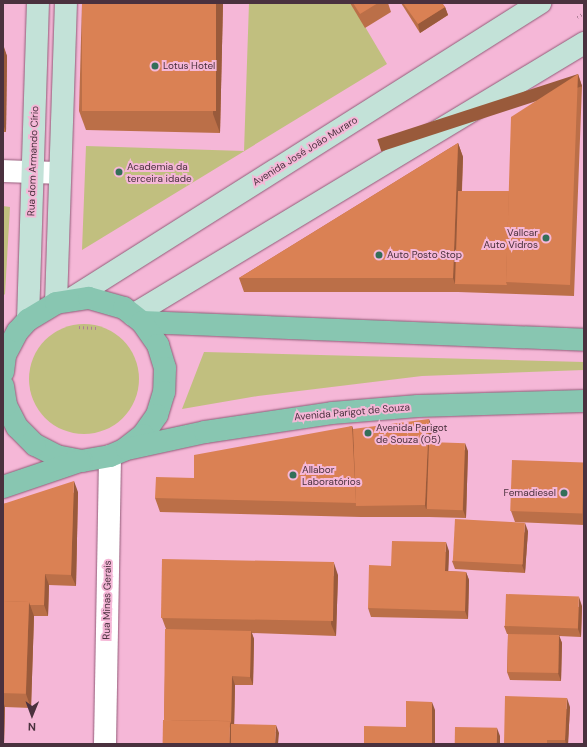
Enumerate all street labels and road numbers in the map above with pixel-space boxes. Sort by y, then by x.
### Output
street label: Rua dom Armando Círio [25,106,41,216]
street label: Avenida José João Muraro [250,114,360,188]
street label: Avenida Parigot de Souza [294,401,410,423]
street label: Rua Minas Gerais [100,560,114,640]

